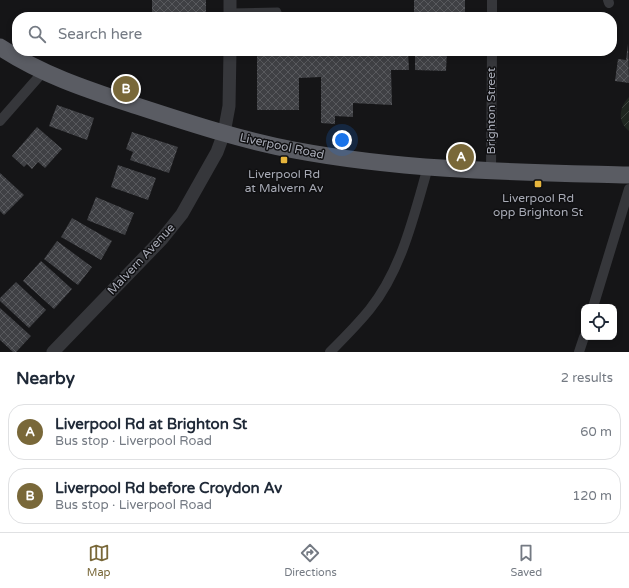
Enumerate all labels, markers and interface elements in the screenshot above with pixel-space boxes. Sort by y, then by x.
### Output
search box [12,12,617,56]
icon: search [26,23,48,45]
text: Search here [58,25,142,43]
street label: Brighton Street [484,67,498,155]
pin: B [113,74,139,104]
street label: Liverpool Road [238,130,326,162]
your location [332,130,352,150]
pin: A [448,142,474,172]
marker: Liverpool Rd at Malvern Av [279,155,289,165]
place label: Liverpool Rd at Malvern Av [245,167,324,195]
marker: Liverpool Rd opp Brighton St [533,179,543,189]
place label: Liverpool Rd opp Brighton St [493,191,583,219]
street label: Malvern Avenue [104,220,178,298]
map controls [581,304,617,340]
button: locate [581,304,617,340]
text: Nearby [16,368,75,389]
text: 2 results [561,370,613,386]
text: Liverpool Rd at Brighton St [55,415,247,433]
text: A [25,424,35,440]
text: 60 m [580,424,612,440]
text: Bus stop · Liverpool Road [55,433,212,449]
text: Liverpool Rd before Croydon Av [55,479,282,497]
text: B [25,488,35,504]
text: 120 m [572,488,612,504]
text: Bus stop · Liverpool Road [55,497,212,513]
tab: Map [87,542,111,579]
tab: Directions [284,542,337,579]
tab: Saved [510,542,542,579]

